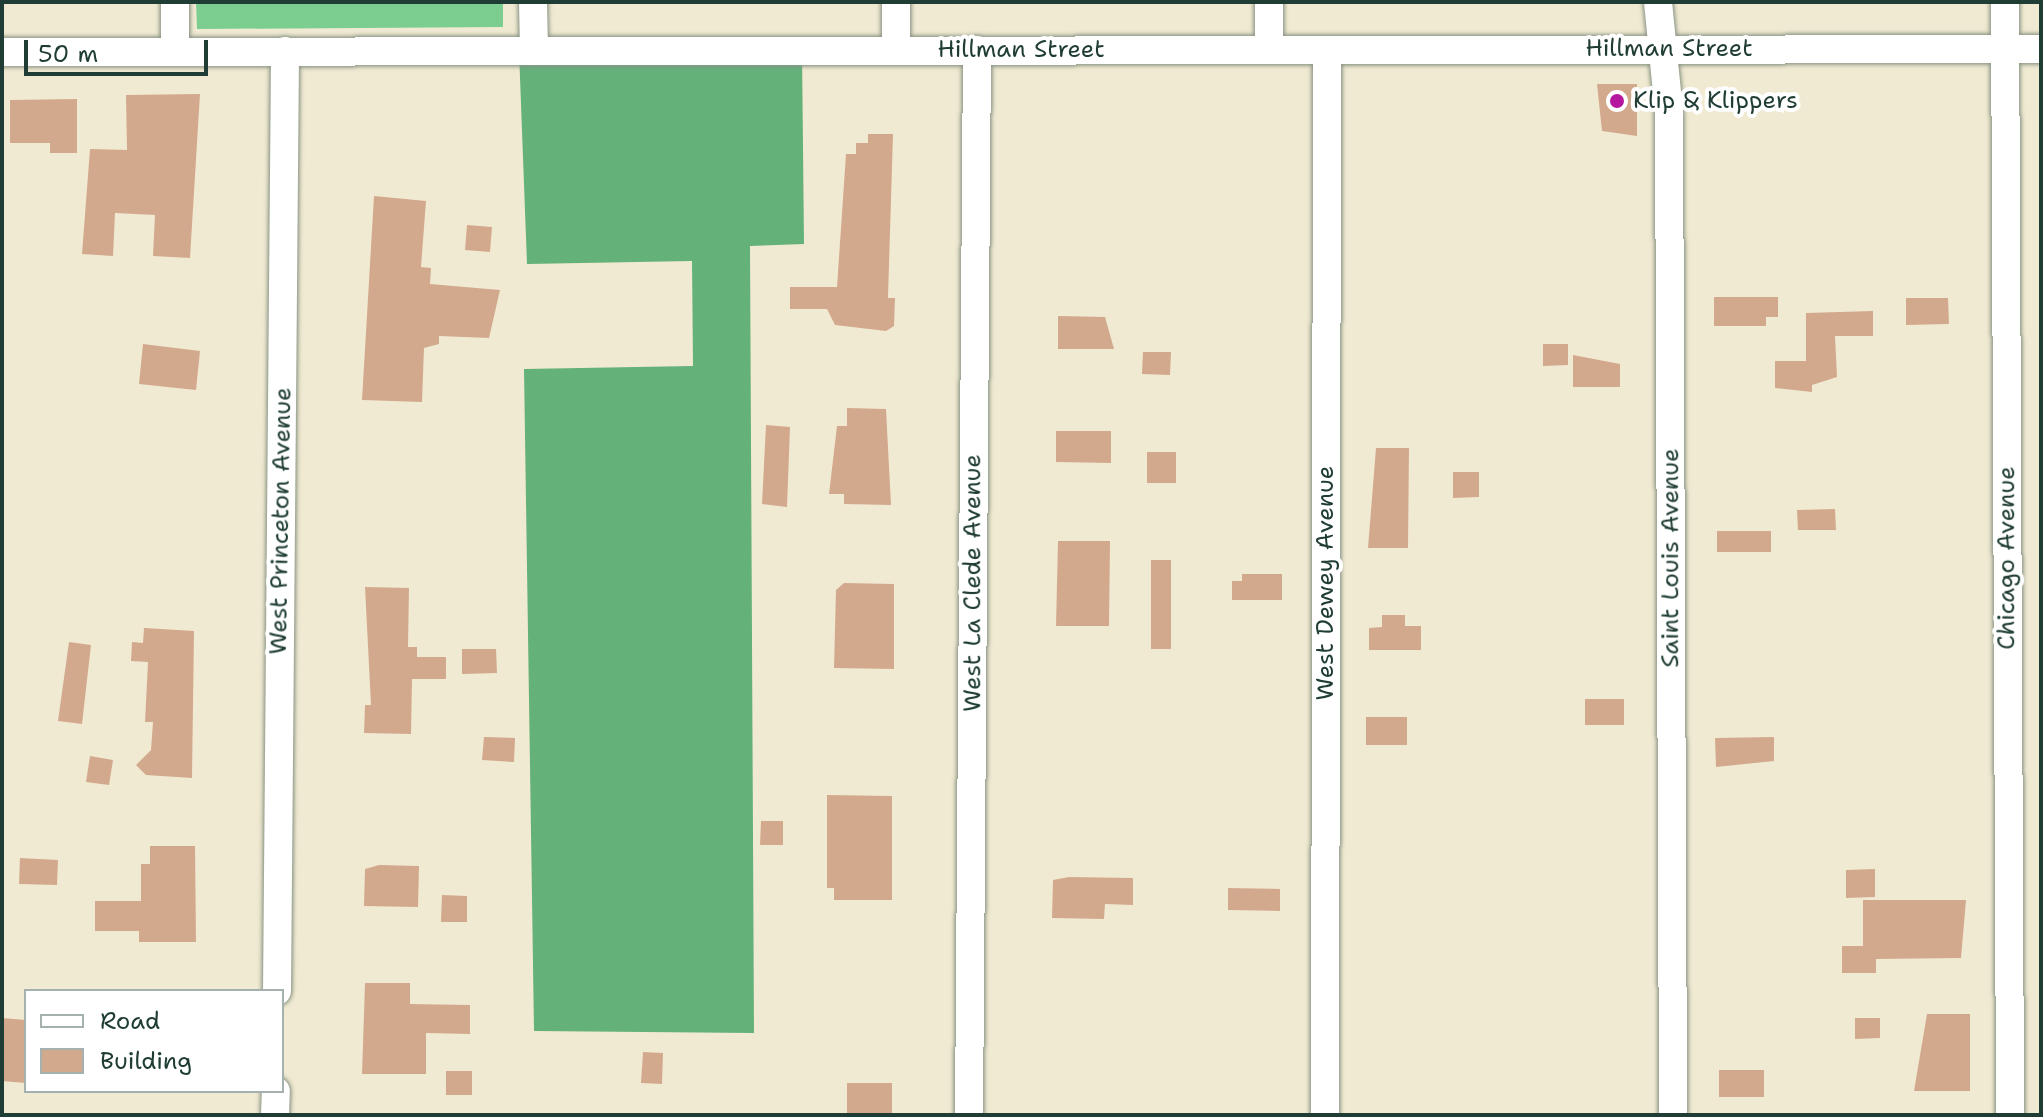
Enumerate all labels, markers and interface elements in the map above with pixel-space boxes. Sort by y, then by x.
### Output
scale bar [28,24,212,74]
street label: Hillman Street [1585,35,1753,63]
street label: Hillman Street [937,36,1105,64]
text: 50 m [38,38,98,70]
place label: Klip & Klippers [1633,87,1798,115]
marker: Klip & Klippers [1608,92,1626,110]
street label: West Princeton Avenue [264,387,298,655]
street label: Saint Louis Avenue [1657,448,1685,668]
street label: West La Clede Avenue [959,454,987,712]
street label: West Dewey Avenue [1312,466,1340,700]
street label: Chicago Avenue [1993,466,2021,650]
legend [24,989,284,1093]
text: Road [100,1005,160,1037]
text: Building [100,1045,192,1077]

